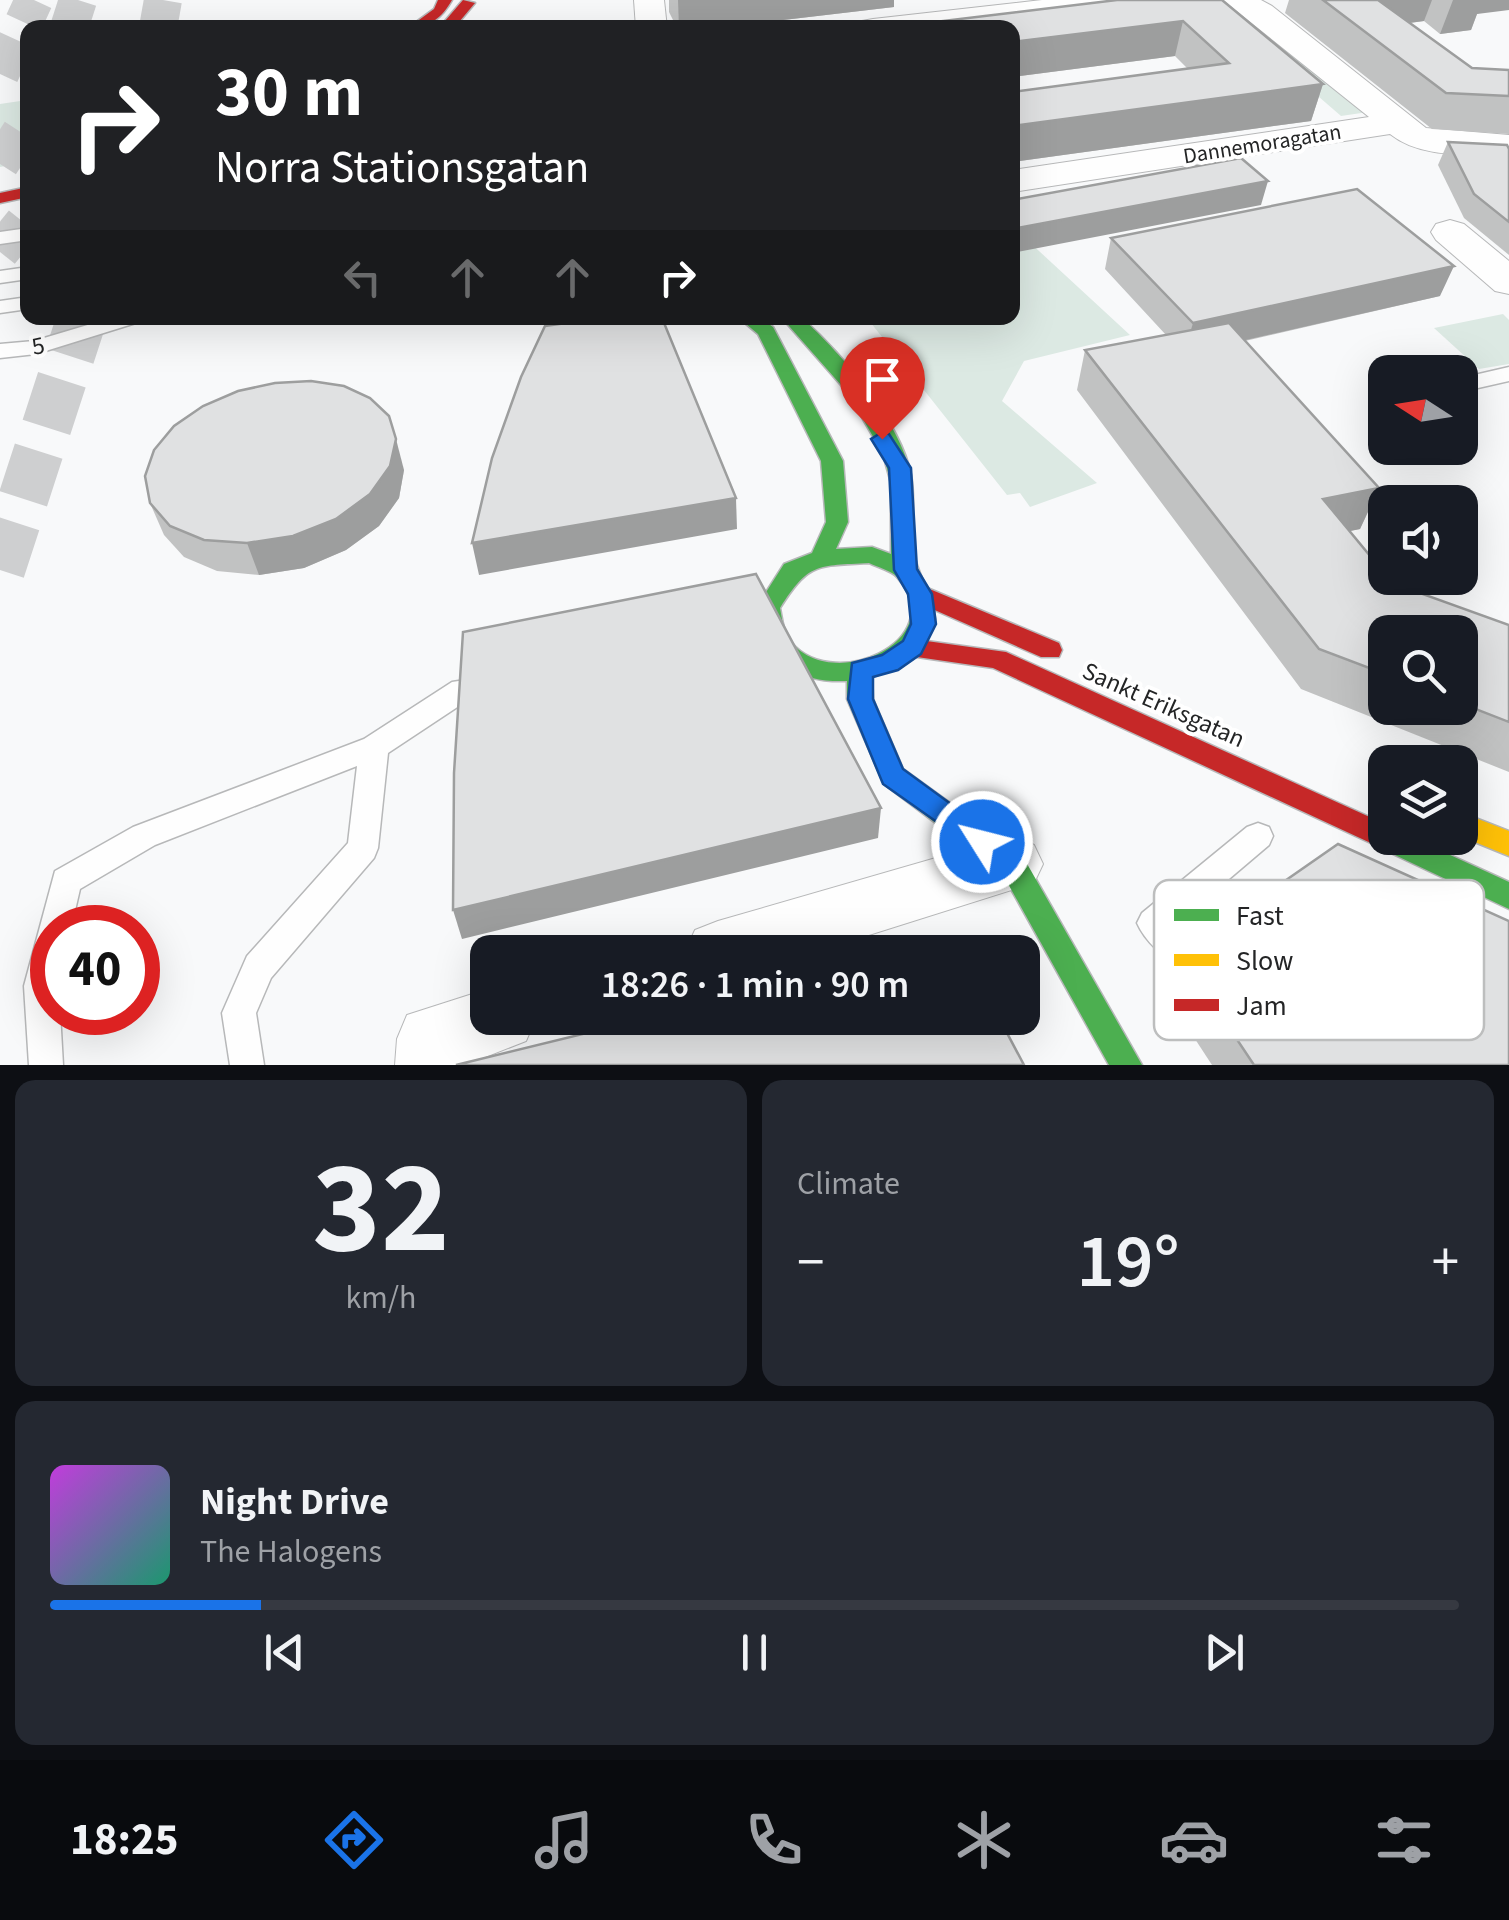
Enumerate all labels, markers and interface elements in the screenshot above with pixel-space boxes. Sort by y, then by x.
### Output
text: 30 m [215,43,363,143]
icon: right [50,60,180,190]
street label: Dannemoragatan [1181,116,1343,172]
text: Norra Stationsgatan [215,136,589,200]
icon: left [335,250,390,305]
icon: ahead [440,250,495,305]
icon: ahead [545,250,600,305]
icon: right [650,250,705,305]
street label: 5 [28,327,48,365]
pin [840,337,925,440]
icon: arrive [855,352,910,407]
north arrow [1368,355,1478,465]
map controls [1368,355,1478,855]
button: sound [1368,485,1478,595]
button: search [1368,615,1478,725]
street label: Sankt Eriksgatan [1077,653,1251,757]
button: layers [1368,745,1478,855]
position arrow [930,790,1034,894]
legend [1154,880,1484,1040]
text: Fast [1236,896,1284,936]
speed limit sign: 40 [30,905,160,1035]
text: Slow [1236,941,1293,981]
text: 18:26 · 1 min · 90 m [601,958,909,1012]
text: Jam [1236,986,1287,1026]
text: 32 [312,1117,450,1302]
text: Climate [797,1161,900,1207]
text: 19° [1076,1209,1180,1316]
text: − [797,1224,824,1302]
text: + [1432,1224,1459,1302]
text: km/h [346,1275,416,1321]
text: Night Drive [200,1475,389,1529]
text: The Halogens [200,1529,382,1575]
icon: previous [257,1625,312,1680]
icon: pause [727,1625,782,1680]
icon: next [1197,1625,1252,1680]
icon: directions [319,1805,389,1875]
icon: music [529,1805,599,1875]
icon: phone [739,1805,809,1875]
icon: climate [949,1805,1019,1875]
icon: car [1159,1805,1229,1875]
icon: filters [1369,1805,1439,1875]
text: 18:25 [70,1808,179,1872]

